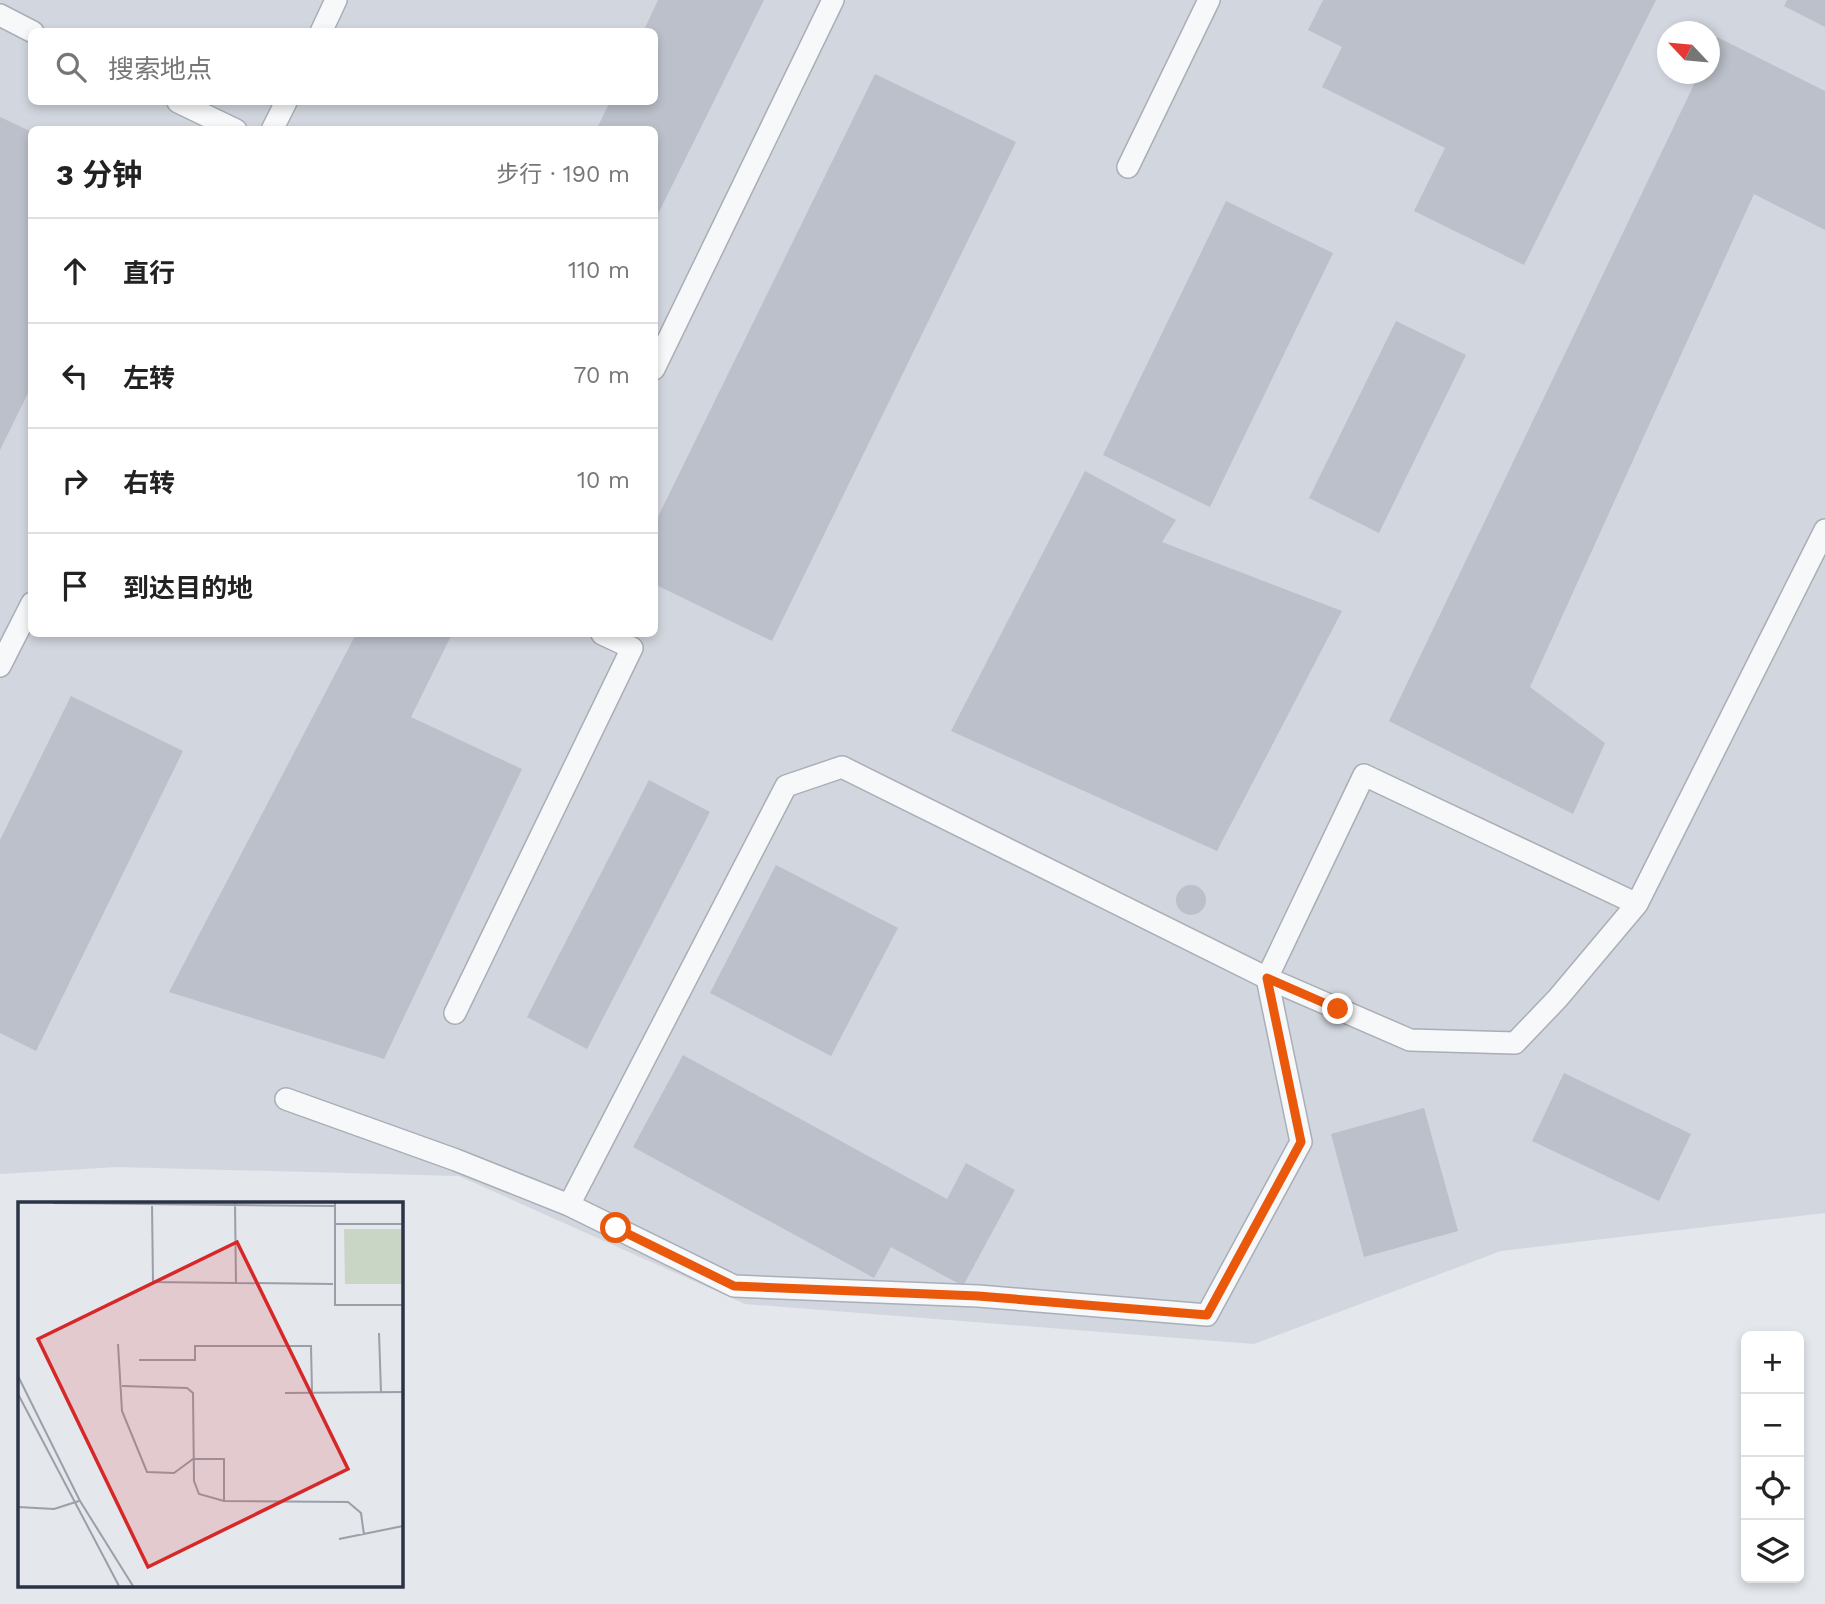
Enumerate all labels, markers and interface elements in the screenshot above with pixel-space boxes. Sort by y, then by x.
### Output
north arrow [1657,21,1720,84]
search box [28,28,658,105]
icon: search [52,48,90,86]
text: 搜索地点 [108,54,212,84]
text: 3 分钟 [56,157,142,192]
text: 步行 · 190 m [496,161,630,188]
icon: ahead [56,252,94,290]
text: 110 m [568,257,630,284]
text: 直行 [123,258,175,288]
icon: left [56,357,94,395]
text: 70 m [573,362,630,389]
text: 左转 [123,363,175,393]
icon: right [56,462,94,500]
text: 10 m [577,467,630,494]
text: 右转 [123,468,175,498]
icon: arrive [56,567,94,605]
text: 到达目的地 [123,573,253,603]
route end [1322,993,1353,1024]
inset map [18,1202,402,1586]
route start [600,1212,631,1243]
map controls [1741,1331,1804,1583]
button: + [1741,1331,1804,1394]
button: − [1741,1394,1804,1457]
button: locate [1741,1457,1804,1520]
button: layers [1741,1520,1804,1583]

